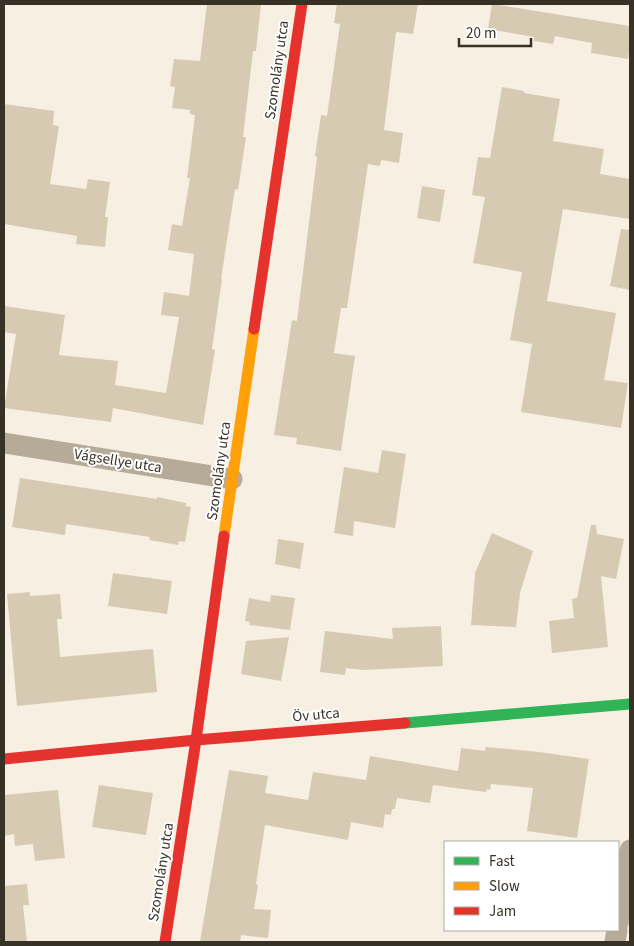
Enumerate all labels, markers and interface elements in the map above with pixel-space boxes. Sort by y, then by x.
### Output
scale bar [459,15,532,47]
street label: Szomolány utca [260,19,294,121]
text: 20 m [466,23,496,44]
street label: Szomolány utca [202,420,236,522]
street label: Vágsellye utca [73,444,163,478]
street label: Öv utca [292,702,340,728]
street label: Szomolány utca [143,821,179,923]
legend [444,841,619,931]
text: Fast [489,851,515,872]
text: Slow [489,876,520,897]
text: Jam [489,901,516,922]

